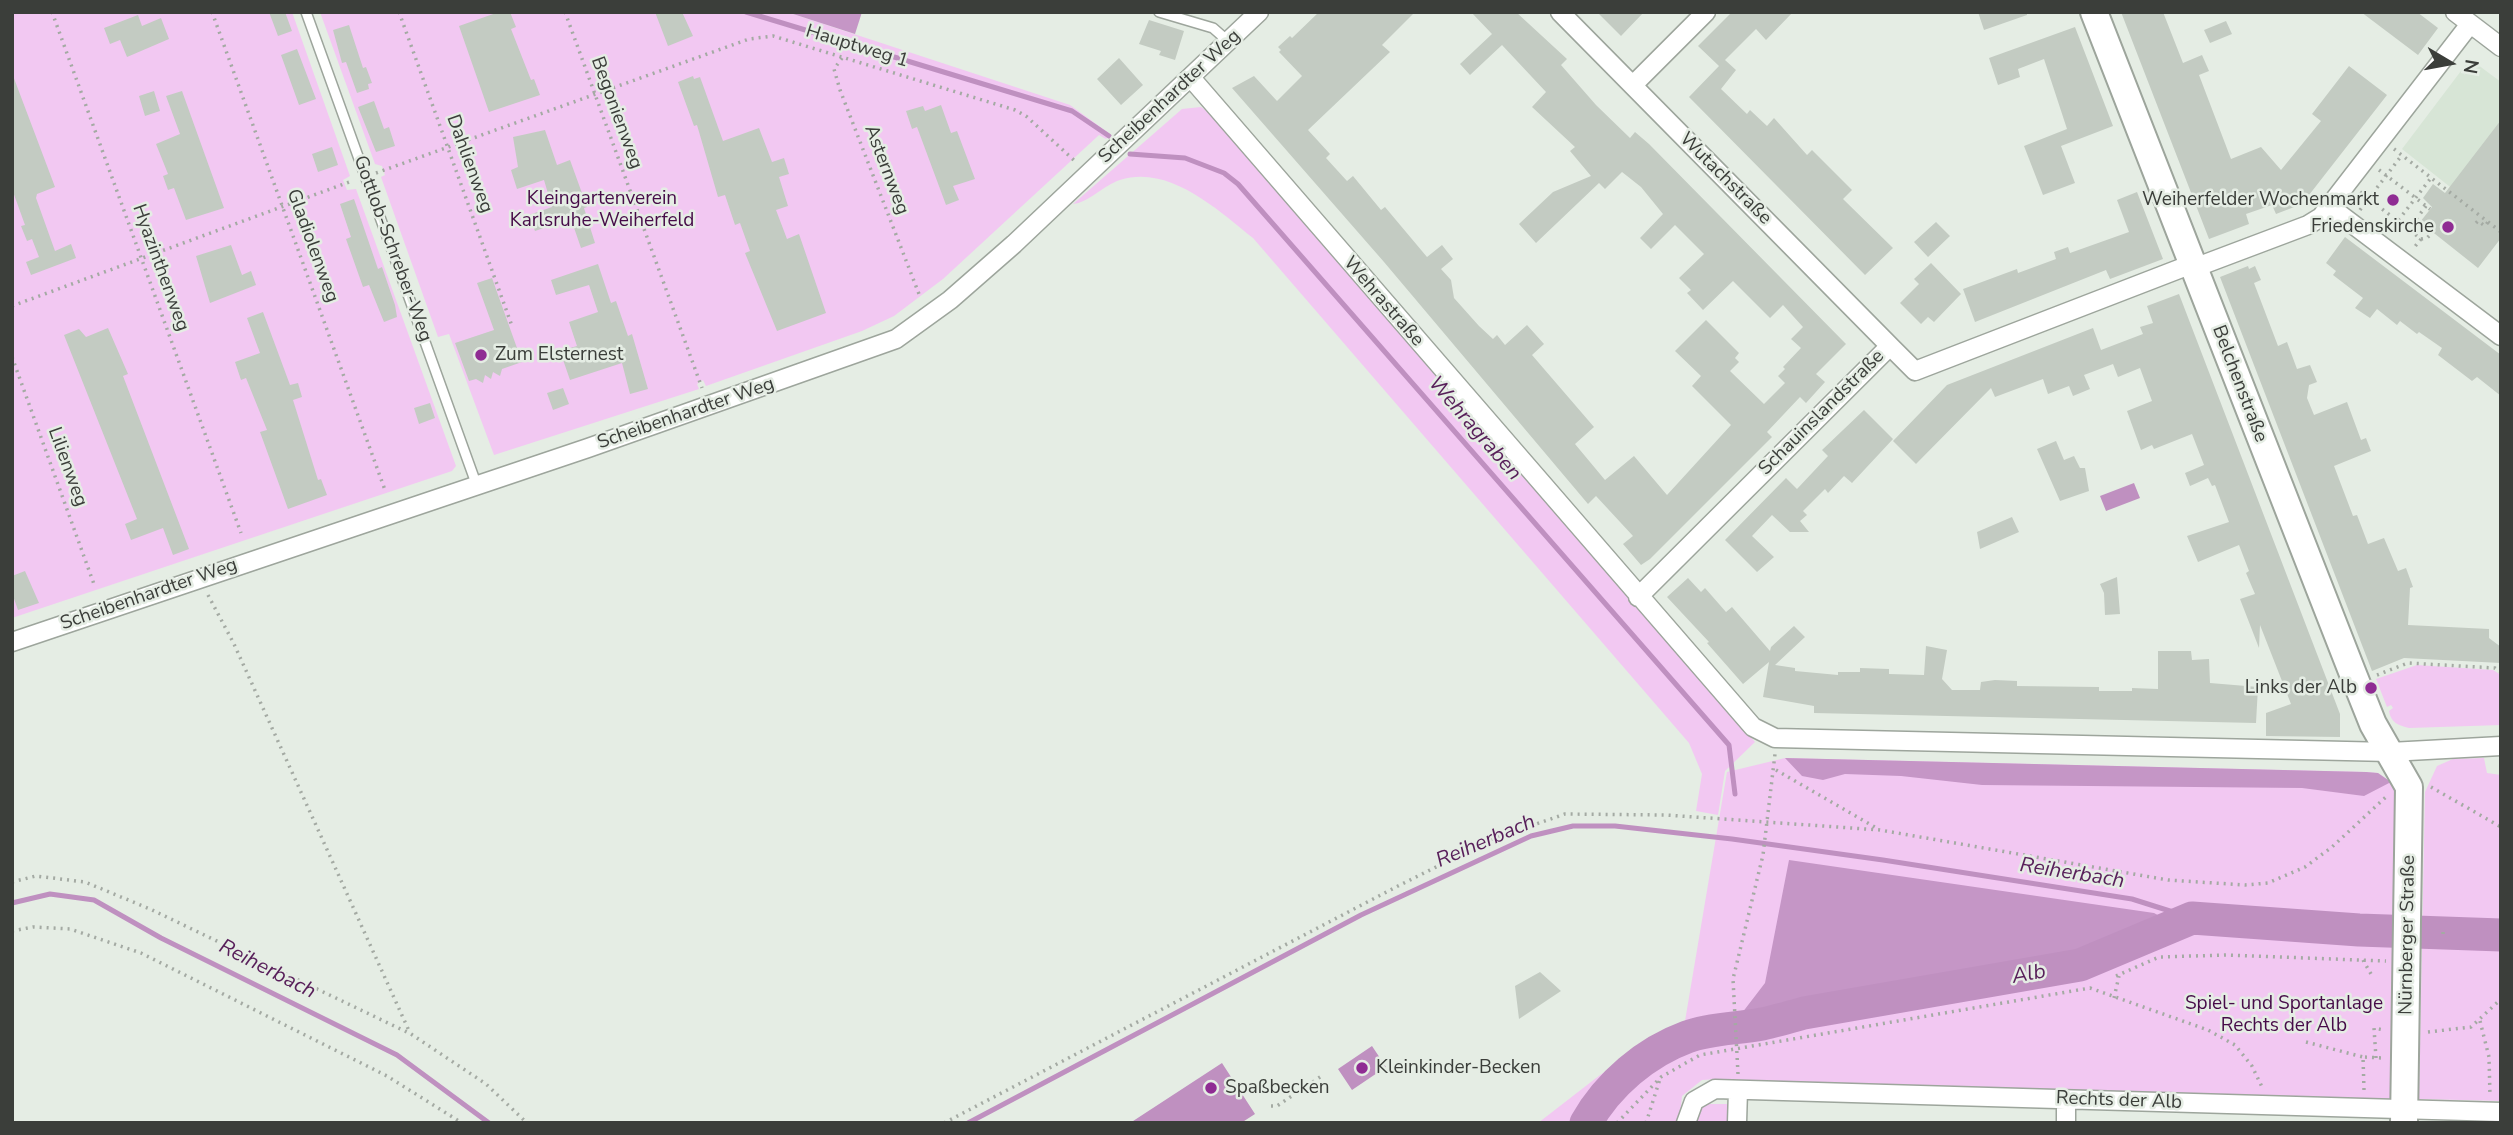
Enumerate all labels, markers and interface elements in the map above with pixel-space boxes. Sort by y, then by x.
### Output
street label: Hauptweg 1 [803,21,911,73]
street label: Scheibenhardter Weg [1094,25,1246,169]
north arrow [2415,28,2485,98]
street label: Begonienweg [585,54,647,172]
text: N [2457,57,2485,76]
street label: Dahlienweg [441,112,497,216]
street label: Asternweg [859,122,913,218]
street label: Wutachstraße [1674,128,1776,230]
street label: Gottlob-Schreber-Weg [348,153,436,345]
street label: Gladiolenweg [281,186,343,306]
park label: Kleingartenverein Karlsruhe-Weiherfeld [510,188,694,232]
place label: Weiherfelder Wochenmarkt [2142,189,2379,211]
marker: Weiherfelder Wochenmarkt [2385,192,2401,208]
street label: Hyazinthenweg [126,201,194,335]
place label: Friedenskirche [2311,216,2434,238]
marker: Friedenskirche [2440,219,2456,235]
street label: Wehrastraße [1338,252,1428,352]
street label: Belchenstraße [2206,322,2272,446]
place label: Zum Elsternest [495,344,624,366]
street label: Schauinslandstraße [1754,345,1890,481]
marker: Zum Elsternest [473,347,489,363]
water label: Wehragraben [1422,372,1526,486]
street label: Scheibenhardter Weg [594,373,778,455]
street label: Lilienweg [42,424,92,510]
street label: Scheibenhardter Weg [57,554,241,636]
place label: Links der Alb [2245,677,2357,699]
marker: Links der Alb [2363,680,2379,696]
water label: Reiherbach [1433,810,1539,874]
water label: Reiherbach [2018,853,2126,895]
street label: Nürnberger Straße [2395,855,2421,1015]
water label: Reiherbach [214,935,320,1005]
water label: Alb [2010,960,2048,990]
park label: Spiel- und Sportanlage Rechts der Alb [2185,993,2383,1037]
place label: Kleinkinder-Becken [1376,1057,1541,1079]
marker: Kleinkinder-Becken [1354,1060,1370,1076]
place label: Spaßbecken [1225,1077,1330,1099]
marker: Spaßbecken [1203,1080,1219,1096]
street label: Rechts der Alb [2055,1087,2183,1115]

